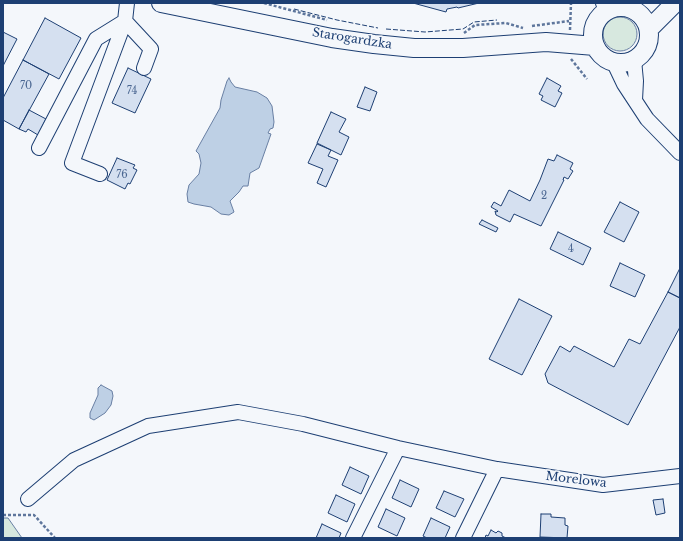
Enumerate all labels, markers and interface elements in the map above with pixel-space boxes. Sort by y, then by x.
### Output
street label: Starogardzka [311,26,393,52]
house number: 70 [20,80,32,92]
house number: 74 [127,85,137,97]
house number: 76 [116,169,128,181]
house number: 2 [541,190,547,202]
house number: 4 [568,243,574,255]
street label: Morelowa [545,469,607,491]

